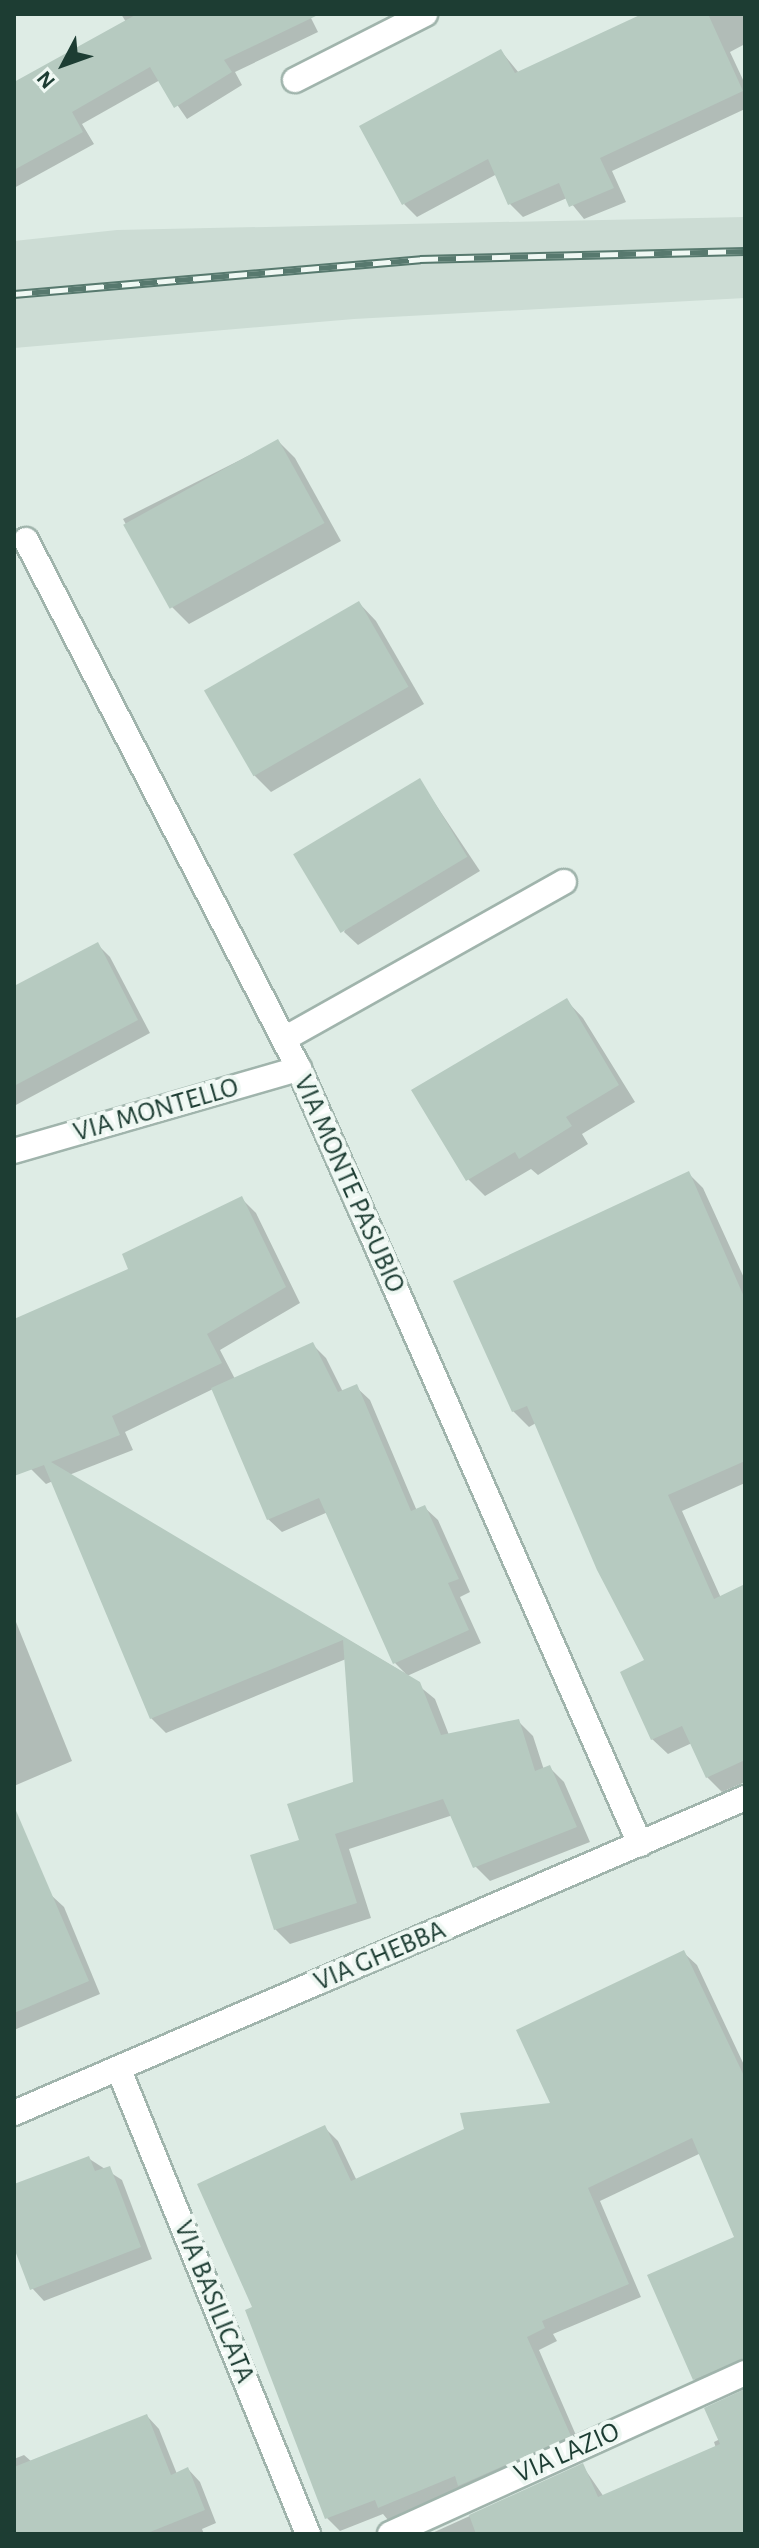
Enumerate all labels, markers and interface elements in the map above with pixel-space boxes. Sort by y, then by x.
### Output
north arrow [24,24,104,104]
text: N [33,67,59,93]
street label: VIA MONTELLO [70,1070,242,1150]
street label: VIA MONTE PASUBIO [286,1070,412,1298]
street label: VIA GHEBBA [309,1913,451,1999]
street label: VIA BASILICATA [166,2216,262,2388]
street label: VIA LAZIO [509,2415,625,2491]

